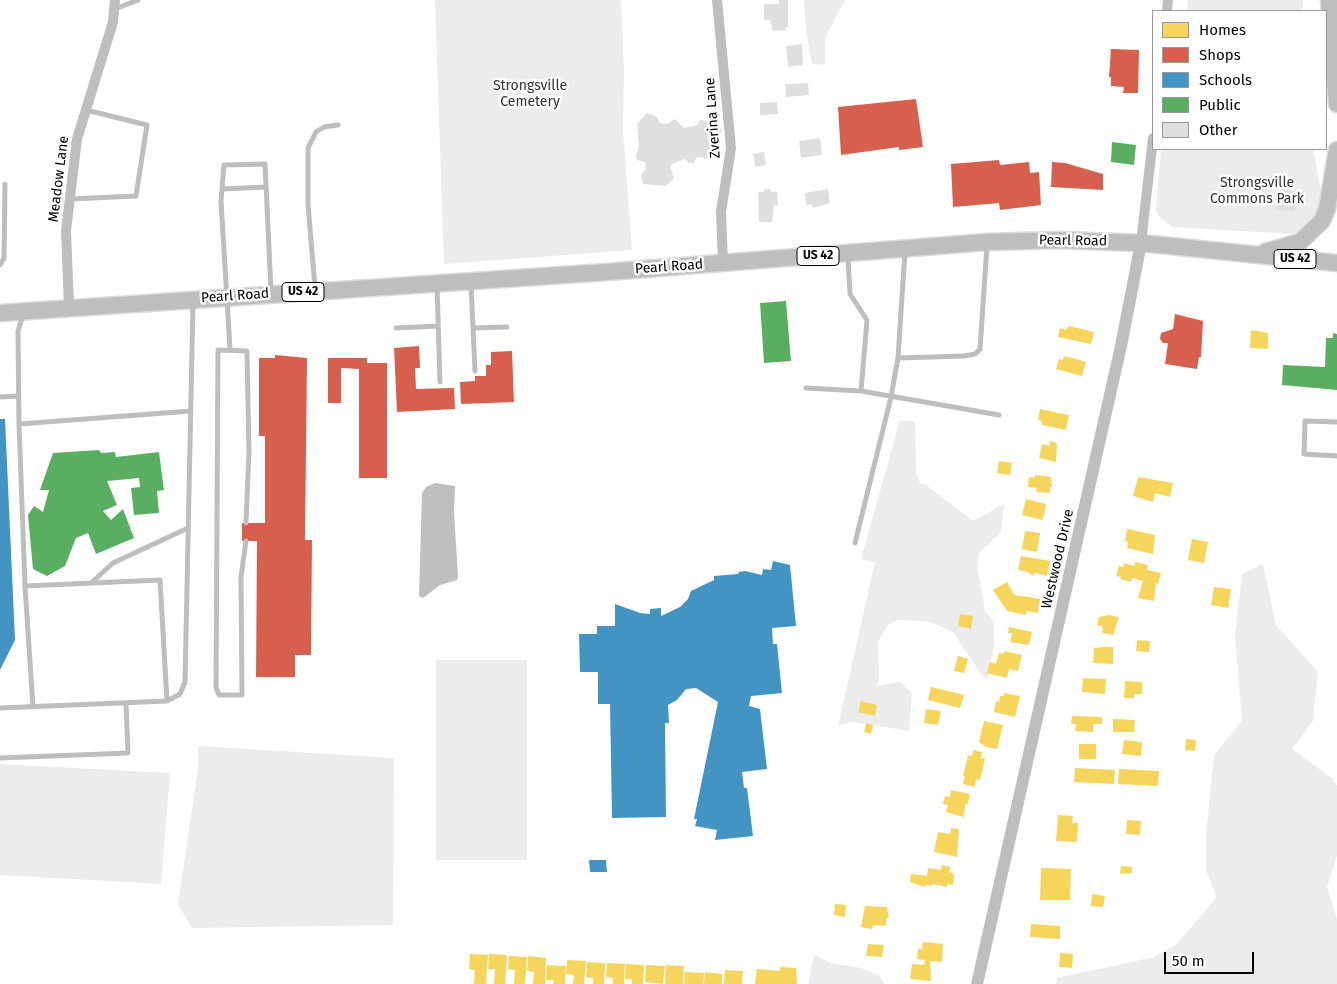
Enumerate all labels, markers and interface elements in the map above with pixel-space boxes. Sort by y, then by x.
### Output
legend [1152,10,1327,150]
text: Homes [1199,21,1246,39]
text: Shops [1199,46,1241,64]
text: Schools [1199,71,1252,89]
street label: Zverina Lane [702,77,724,159]
park label: Strongsville Cemetery [493,78,567,110]
text: Public [1199,96,1241,114]
text: Other [1199,121,1238,139]
street label: Meadow Lane [45,135,73,223]
park label: Strongsville Commons Park [1210,175,1304,208]
street label: Pearl Road [1039,232,1107,250]
road number: US 42 [797,247,839,266]
road number: US 42 [1274,250,1316,268]
street label: Pearl Road [634,256,704,278]
road number: US 42 [282,282,324,302]
street label: Pearl Road [200,285,270,307]
street label: Westwood Drive [1038,507,1078,611]
scale bar [1167,942,1257,974]
text: 50 m [1172,952,1205,970]

